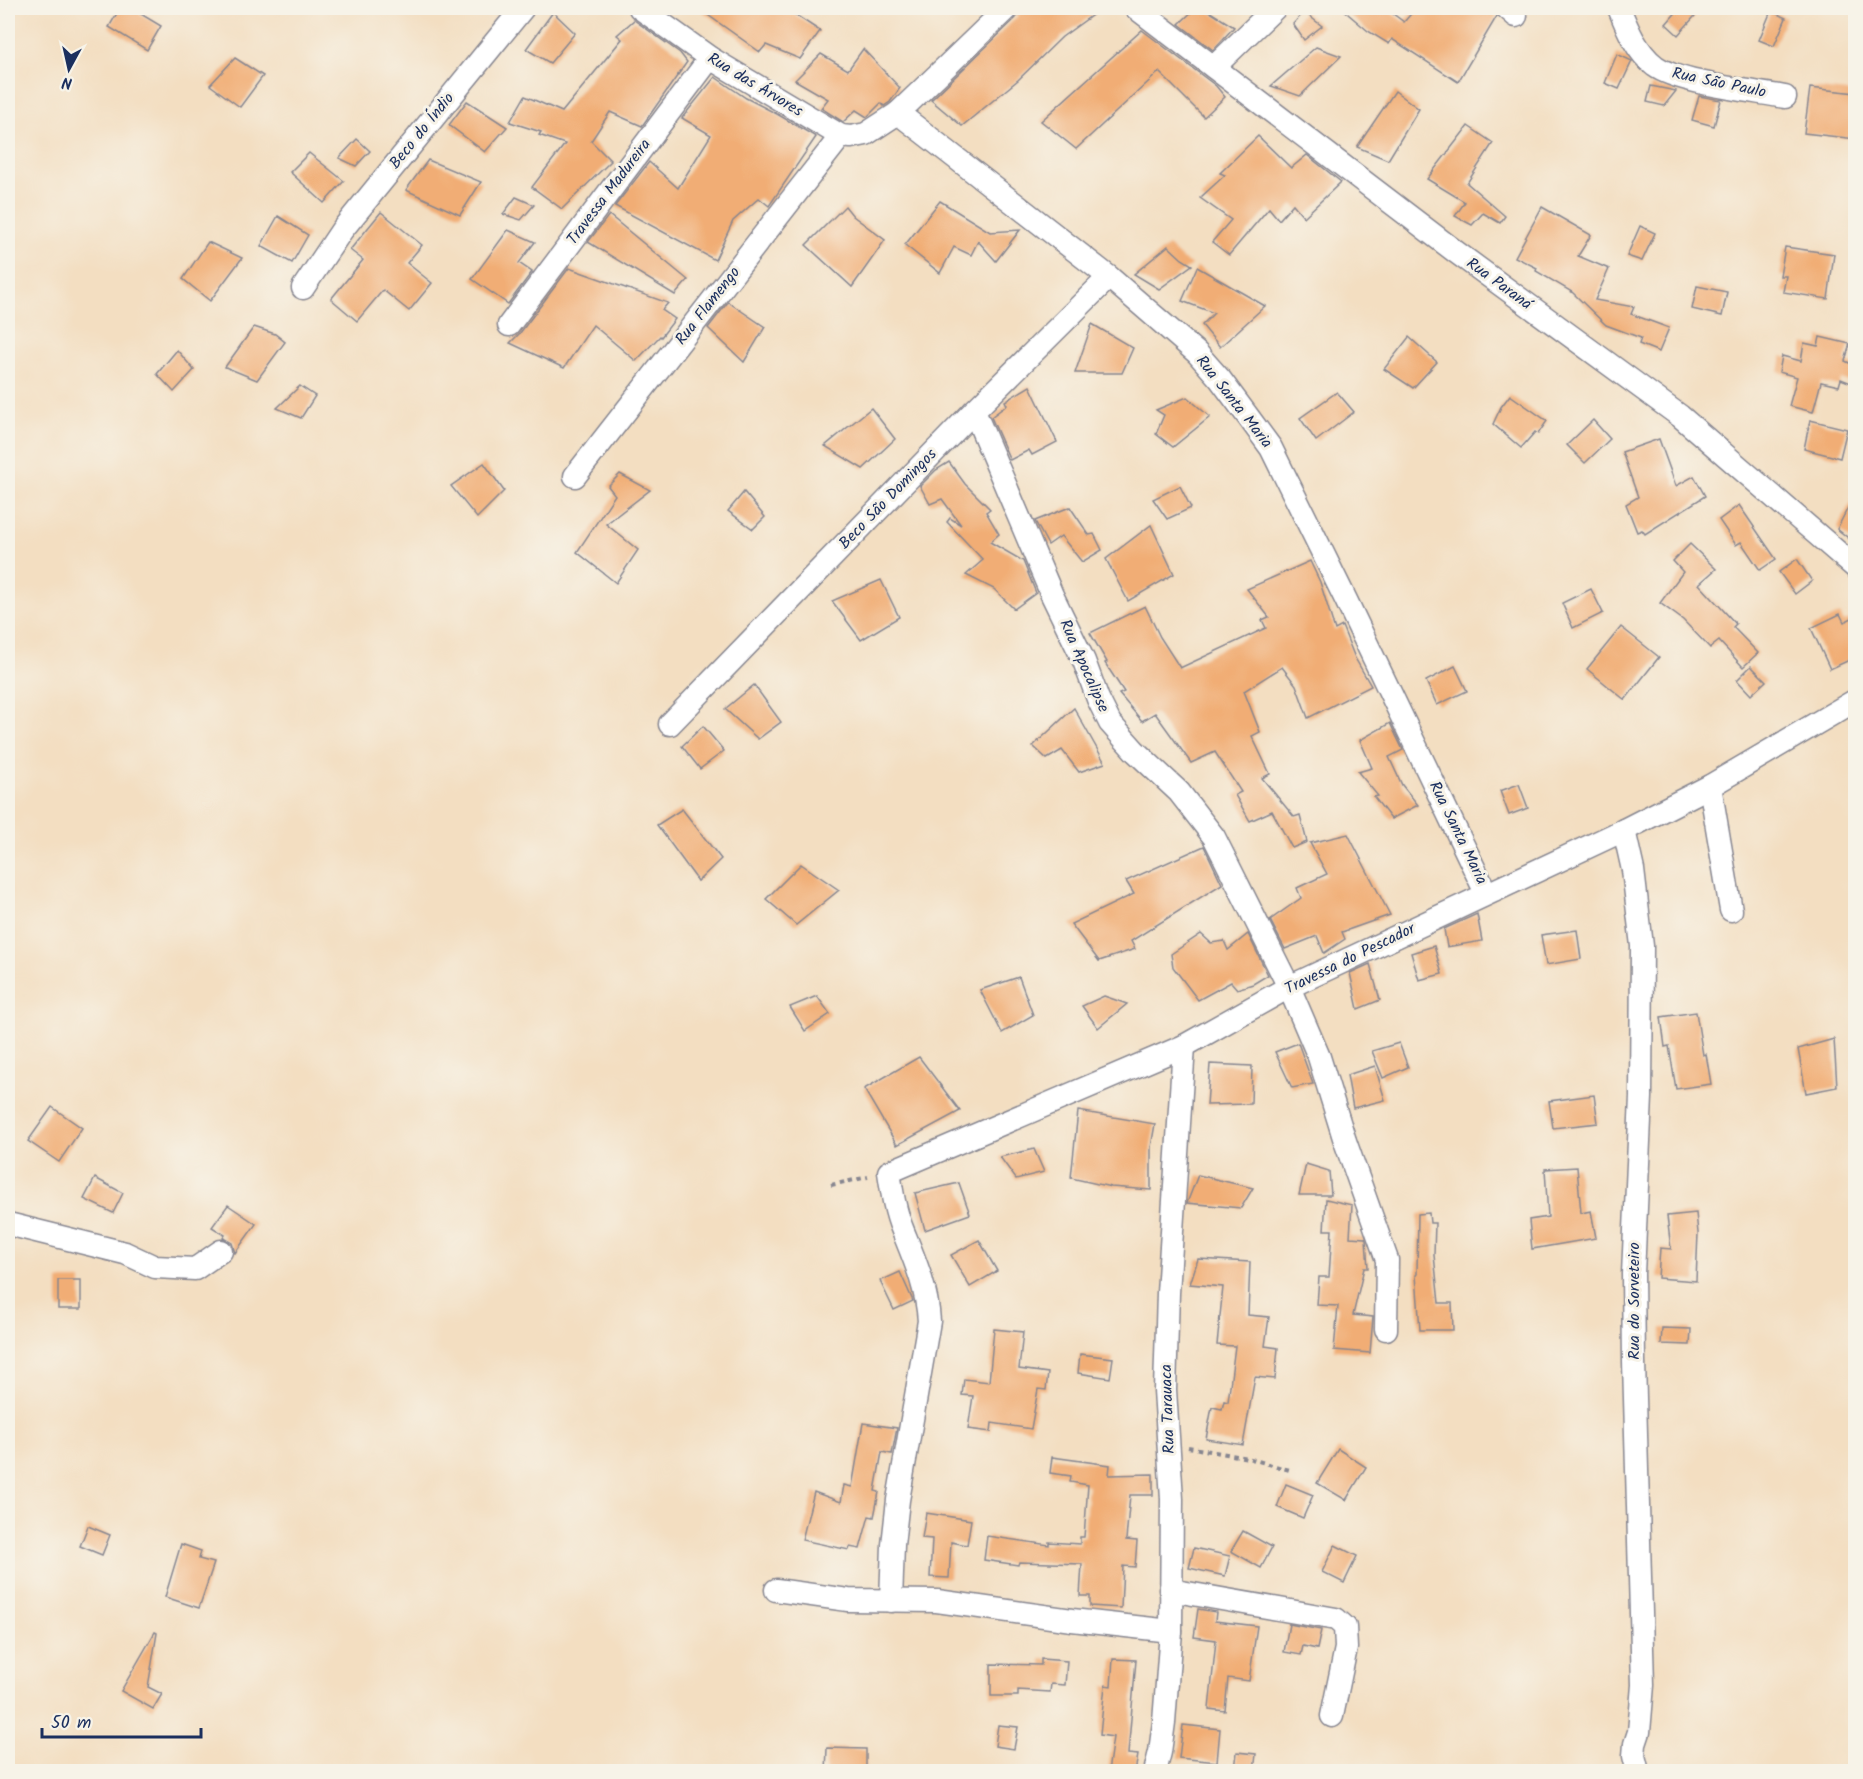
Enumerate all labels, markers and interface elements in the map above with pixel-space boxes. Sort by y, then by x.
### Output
north arrow [39,39,99,99]
street label: Rua das Árvores [702,46,808,124]
street label: Rua São Paulo [1670,61,1768,105]
text: N [60,69,74,95]
street label: Beco do Índio [383,87,461,175]
street label: Travessa Madureira [561,133,657,251]
street label: Rua Paraná [1461,252,1538,317]
street label: Rua Flamengo [669,261,747,351]
street label: Rua Santa Maria [1190,350,1278,454]
street label: Beco São Domingos [833,443,943,555]
street label: Rua Apocalipse [1052,615,1116,717]
street label: Rua Santa Maria [1422,777,1494,889]
street label: Travessa do Pescador [1281,916,1421,1001]
street label: Rua do Sorveteiro [1622,1242,1647,1360]
street label: Rua Tarauaca [1154,1364,1182,1454]
scale bar [42,1701,201,1739]
text: 50 m [51,1709,91,1738]

